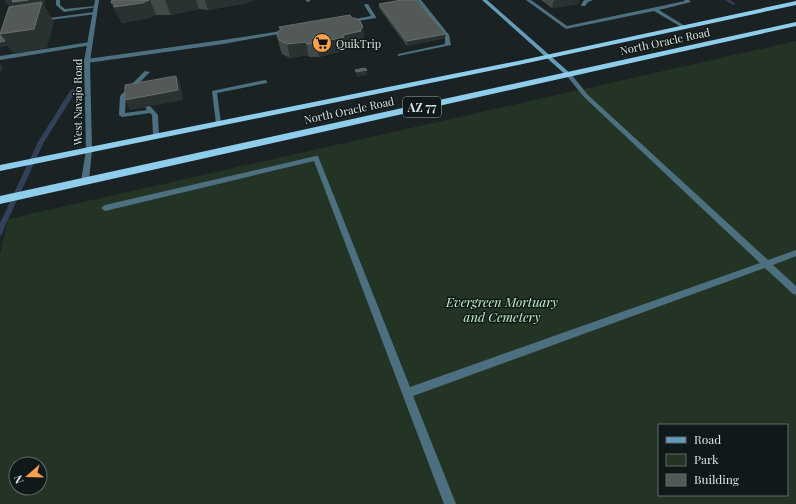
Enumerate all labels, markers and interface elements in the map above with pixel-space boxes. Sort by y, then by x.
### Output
street label: North Oracle Road [619,24,712,58]
supermarket icon: QuikTrip [311,32,333,54]
place label: QuikTrip [336,36,381,51]
street label: West Navajo Road [70,58,85,146]
street label: North Oracle Road [303,93,396,127]
road number: AZ 77 [403,97,441,117]
park label: Evergreen Mortuary and Cemetery [445,293,558,325]
legend [658,424,788,496]
text: Road [694,431,721,447]
text: Park [694,451,719,467]
north arrow [8,456,48,496]
text: Building [694,471,740,487]
text: N [10,473,27,486]

